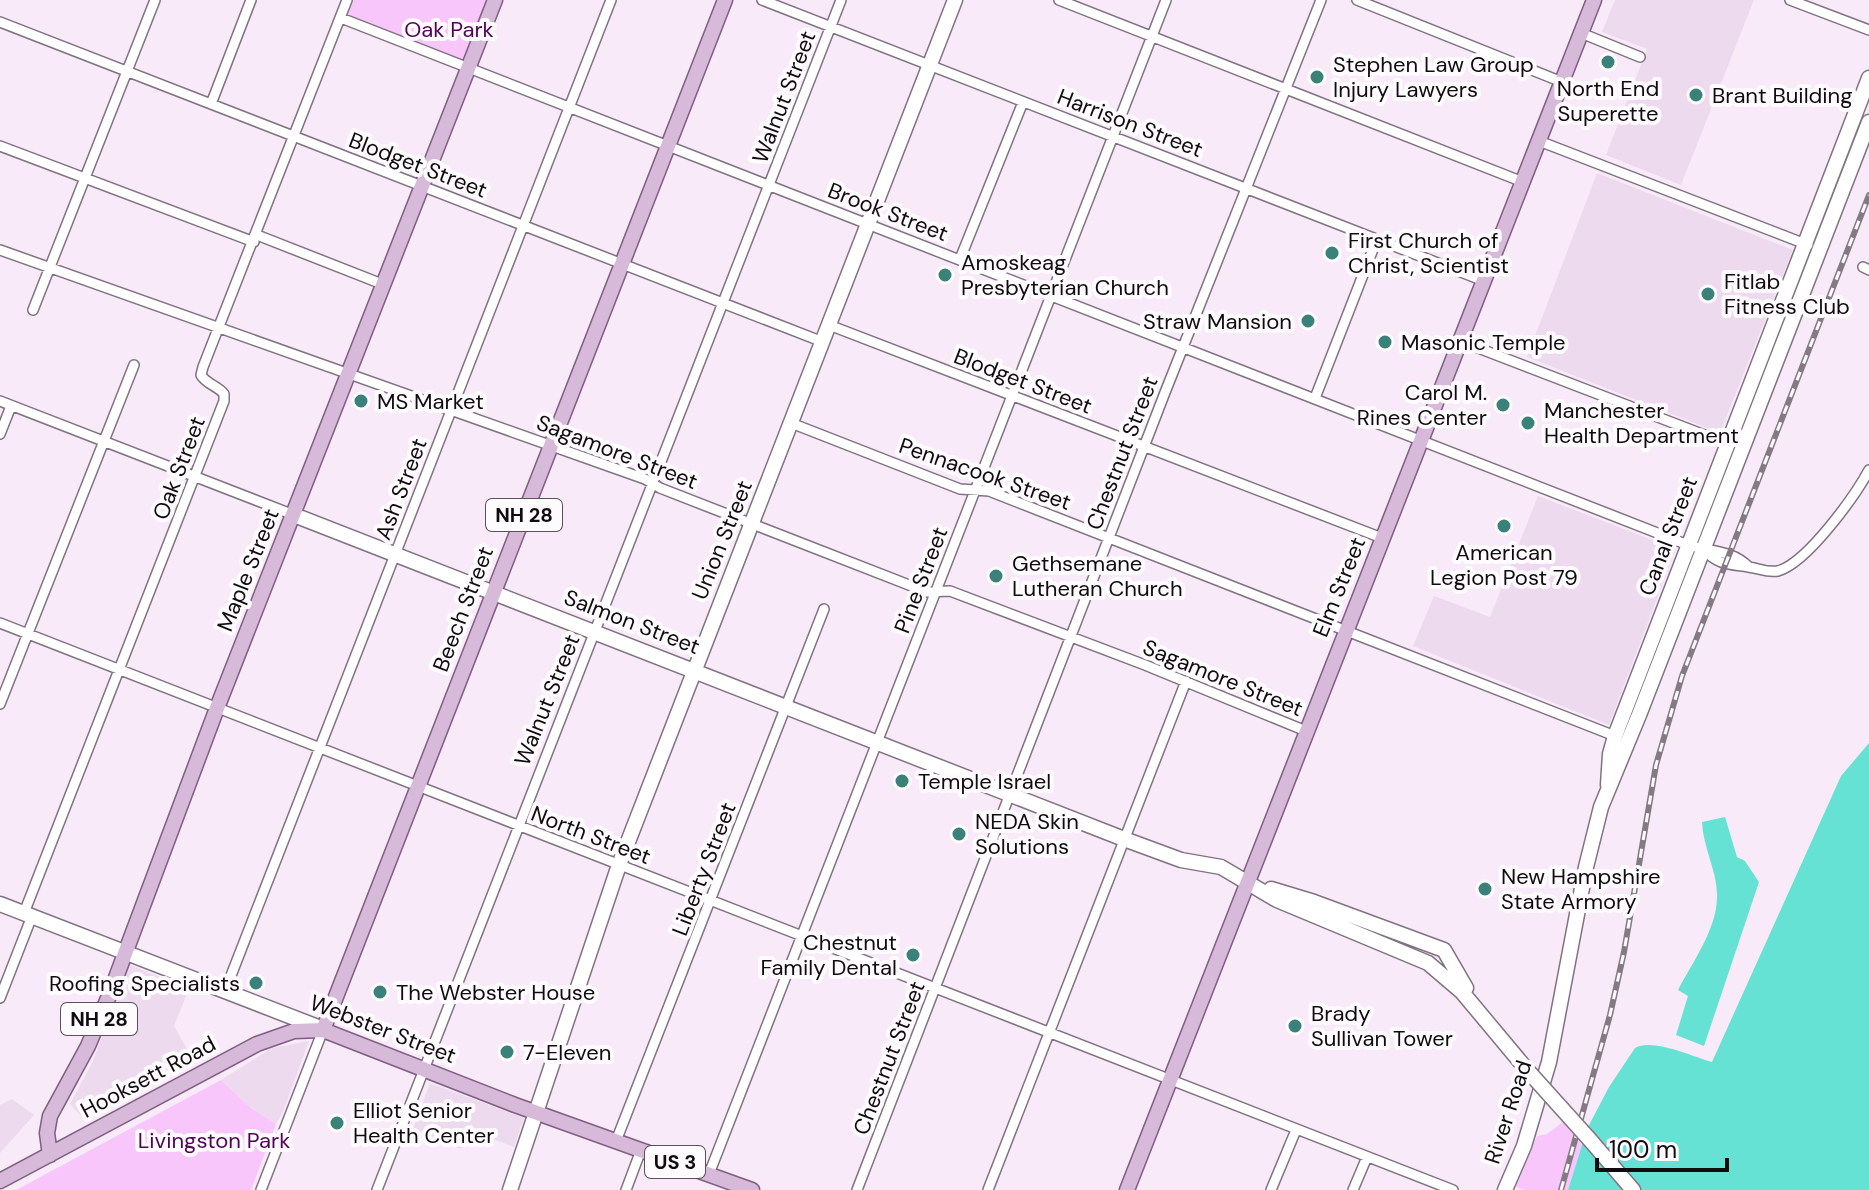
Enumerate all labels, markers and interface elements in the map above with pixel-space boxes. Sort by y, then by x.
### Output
park label: Oak Park [404,15,494,44]
street label: Walnut Street [746,27,822,167]
place label: Stephen Law Group Injury Lawyers [1333,50,1534,104]
marker: North End Superette [1599,53,1617,71]
marker: Stephen Law Group Injury Lawyers [1308,68,1326,86]
place label: North End Superette [1557,74,1659,128]
place label: Brant Building [1712,81,1853,110]
street label: Harrison Street [1053,82,1207,164]
marker: Brant Building [1687,86,1705,104]
street label: Blodget Street [345,125,491,205]
street label: Brook Street [824,176,952,248]
place label: First Church of Christ, Scientist [1348,226,1509,280]
marker: First Church of Christ, Scientist [1323,244,1341,262]
place label: Amoskeag Presbyterian Church [961,248,1169,302]
marker: Amoskeag Presbyterian Church [936,266,954,284]
place label: Fitlab Fitness Club [1724,267,1850,321]
marker: Fitlab Fitness Club [1699,285,1717,303]
place label: Straw Mansion [1143,307,1292,336]
marker: Straw Mansion [1299,312,1317,330]
place label: Masonic Temple [1401,328,1566,357]
marker: Masonic Temple [1376,333,1394,351]
street label: Blodget Street [950,341,1096,421]
street label: Chestnut Street [1079,372,1165,534]
place label: Carol M. Rines Center [1357,378,1487,432]
place label: MS Market [377,387,484,416]
marker: MS Market [352,392,370,410]
marker: Carol M. Rines Center [1494,396,1512,414]
place label: Manchester Health Department [1544,396,1739,450]
street label: Sagamore Street [532,408,702,496]
street label: Oak Street [146,412,212,524]
marker: Manchester Health Department [1519,414,1537,432]
street label: Pennacook Street [895,431,1075,517]
street label: Ash Street [368,434,434,544]
street label: Canal Street [1632,472,1704,600]
street label: Union Street [685,476,759,604]
road number: NH 28 [486,499,562,531]
street label: Maple Street [210,504,286,636]
marker: American Legion Post 79 [1495,517,1513,535]
street label: Pine Street [888,523,954,637]
street label: Elm Street [1306,533,1372,641]
place label: American Legion Post 79 [1430,538,1578,592]
street label: Beech Street [426,542,500,676]
place label: Gethsemane Lutheran Church [1012,549,1183,603]
marker: Gethsemane Lutheran Church [987,567,1005,585]
street label: Salmon Street [560,583,704,661]
street label: Walnut Street [507,630,587,770]
street label: Sagamore Street [1139,633,1307,723]
place label: Temple Israel [918,767,1051,796]
marker: Temple Israel [893,772,911,790]
street label: Liberty Street [665,798,743,940]
street label: North Street [527,799,655,871]
place label: NEDA Skin Solutions [975,807,1079,861]
marker: NEDA Skin Solutions [950,825,968,843]
place label: New Hampshire State Armory [1501,862,1660,916]
marker: New Hampshire State Armory [1476,880,1494,898]
place label: Chestnut Family Dental [760,928,897,982]
marker: Chestnut Family Dental [904,946,922,964]
place label: Roofing Specialists [49,969,240,998]
marker: Roofing Specialists [247,974,265,992]
street label: Chestnut Street [846,977,932,1139]
place label: The Webster House [396,978,595,1007]
marker: The Webster House [371,983,389,1001]
street label: Webster Street [306,988,460,1070]
place label: Brady Sullivan Tower [1311,999,1453,1053]
road number: NH 28 [61,1003,137,1035]
marker: Brady Sullivan Tower [1286,1017,1304,1035]
street label: Hooksett Road [75,1029,221,1125]
place label: 7-Eleven [523,1038,611,1067]
marker: 7-Eleven [498,1043,516,1061]
street label: River Road [1478,1057,1538,1167]
place label: Elliot Senior Health Center [353,1096,494,1150]
marker: Elliot Senior Health Center [328,1114,346,1132]
scale bar [1597,1122,1727,1172]
park label: Livingston Park [138,1126,290,1155]
text: 100 m [1609,1134,1677,1165]
road number: US 3 [645,1146,705,1178]

